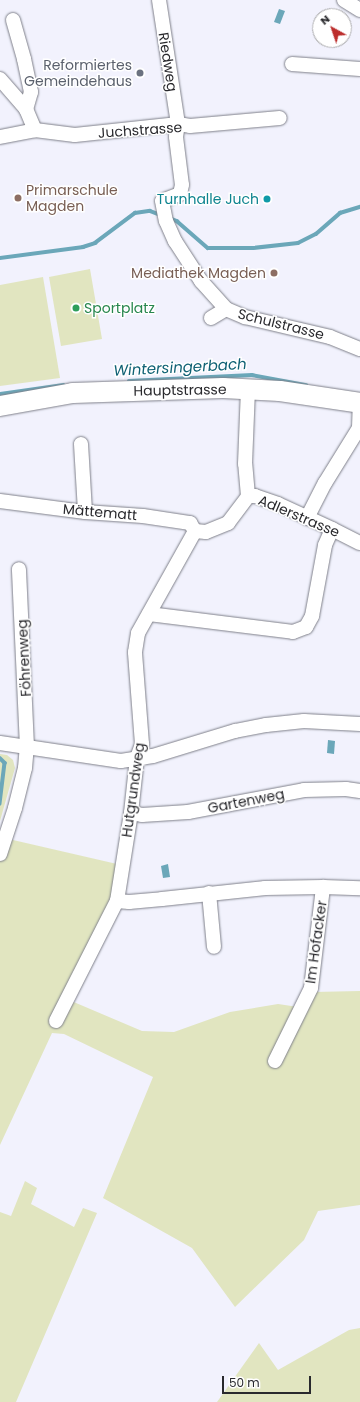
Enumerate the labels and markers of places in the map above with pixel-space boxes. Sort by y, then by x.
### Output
place label: Reformiertes Gemeindehaus [24,57,132,90]
marker: Reformiertes Gemeindehaus [135,68,145,78]
place label: Primarschule Magden [26,182,118,214]
place label: Turnhalle Juch [157,191,259,207]
marker: Primarschule Magden [13,193,23,203]
marker: Turnhalle Juch [262,194,272,204]
place label: Mediathek Magden [131,265,266,281]
marker: Mediathek Magden [269,268,279,278]
place label: Sportplatz [84,300,155,316]
marker: Sportplatz [71,303,81,313]

